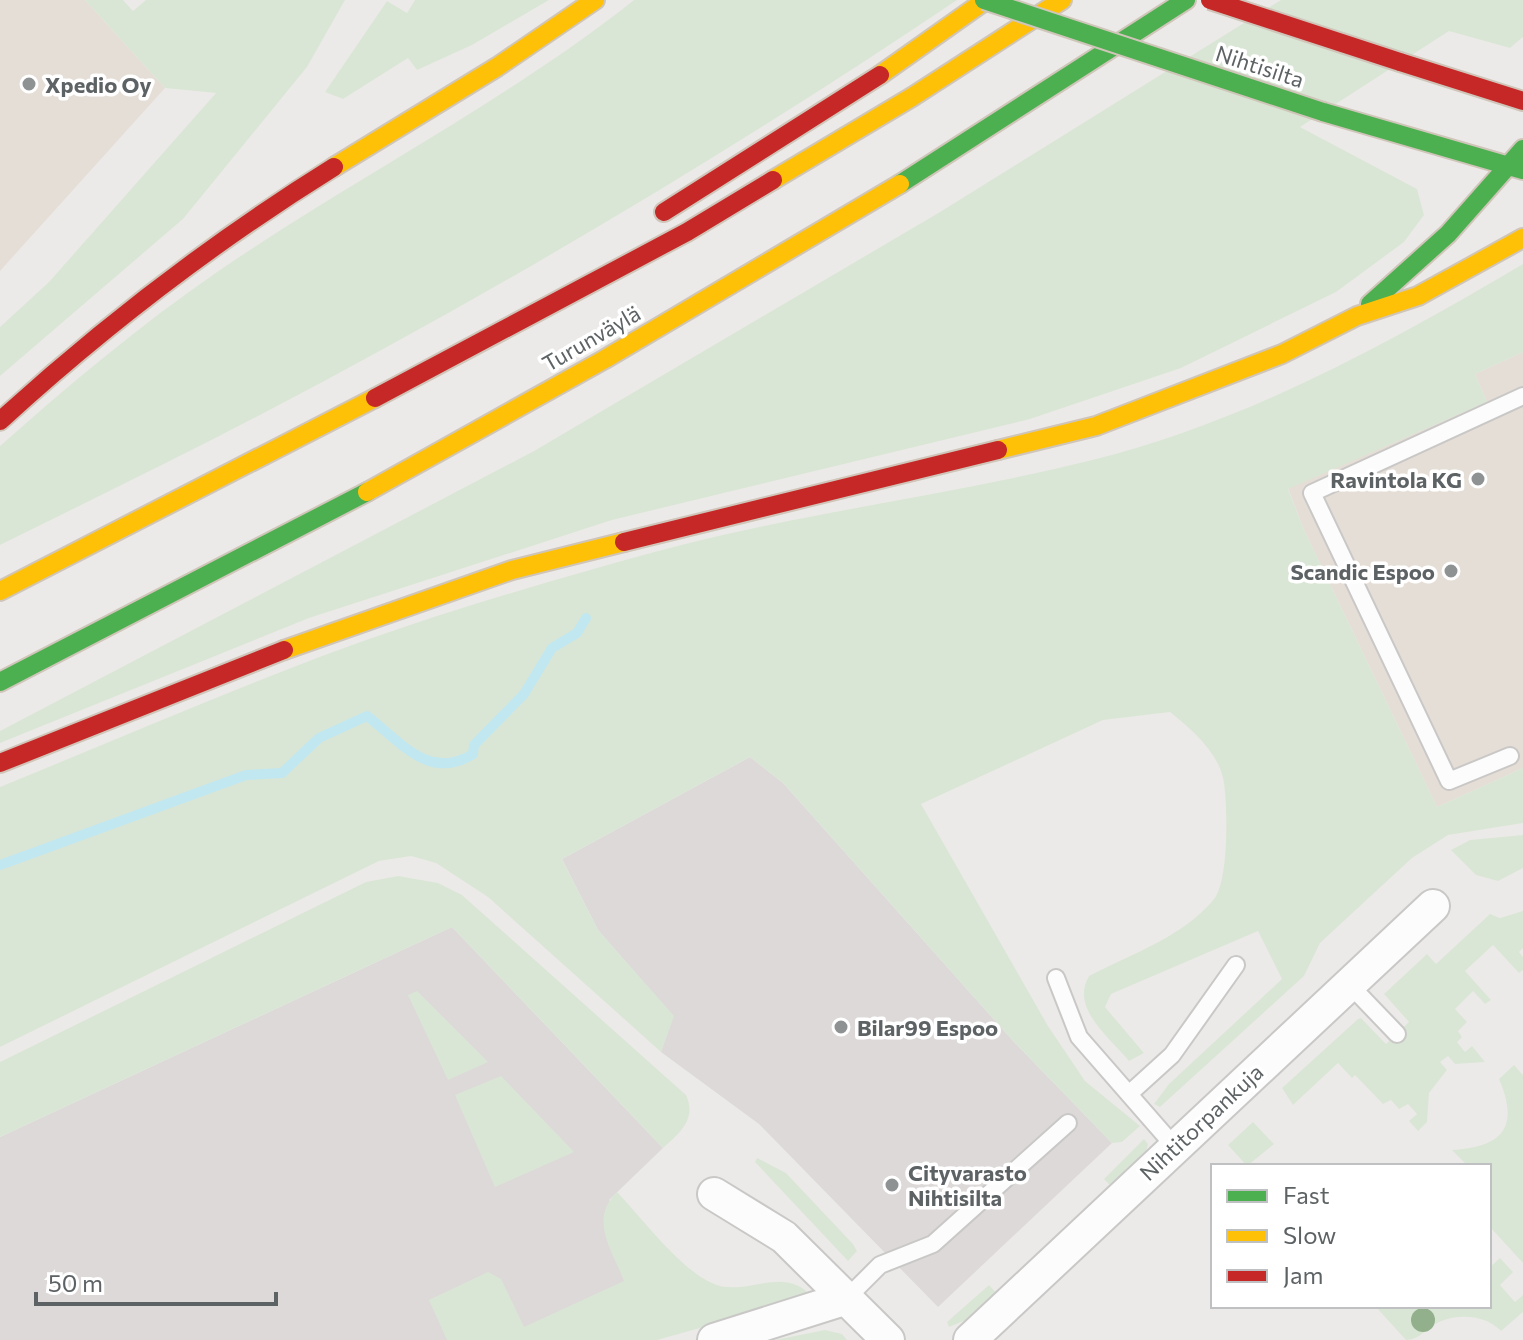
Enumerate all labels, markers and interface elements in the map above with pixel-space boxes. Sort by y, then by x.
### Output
street label: Nihtisilta [1212,39,1308,93]
place label: Xpedio Oy [45,71,152,98]
marker: Xpedio Oy [20,75,38,93]
street label: Turunväylä [537,299,645,377]
place label: Ravintola KG [1330,466,1462,493]
marker: Ravintola KG [1469,470,1487,488]
place label: Scandic Espoo [1290,558,1435,585]
marker: Scandic Espoo [1442,562,1460,580]
place label: Bilar99 Espoo [857,1014,998,1041]
marker: Bilar99 Espoo [832,1018,850,1036]
street label: Nihtitorpankuja [1134,1058,1268,1186]
place label: Cityvarasto Nihtisilta [908,1159,1027,1211]
legend [1211,1164,1491,1308]
marker: Cityvarasto Nihtisilta [883,1176,901,1194]
text: Fast [1283,1180,1330,1209]
text: Slow [1283,1220,1336,1249]
scale bar [36,1256,276,1306]
text: Jam [1283,1260,1323,1289]
text: 50 m [48,1268,103,1297]

